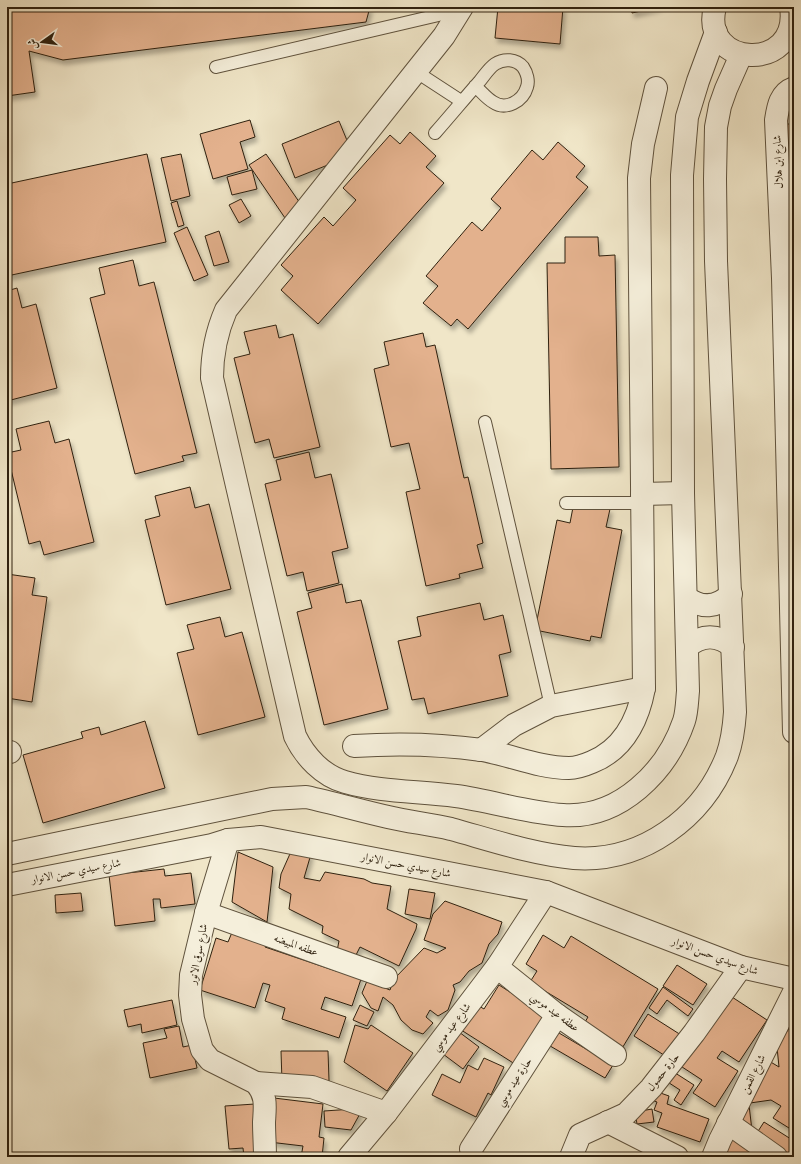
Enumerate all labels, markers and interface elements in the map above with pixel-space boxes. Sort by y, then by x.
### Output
north arrow [22,22,62,62]
text: ش [25,37,40,51]
street label: شارع ابن هلال [771,135,788,189]
street label: شارع سيدي حسن الانوار [359,850,452,883]
street label: شارع سيدي حسن الانوار [29,856,122,889]
street label: شارع سوق الانور [186,923,213,987]
street label: عطفه المبيضه [272,931,320,959]
street label: شارع سيدي حسن الانوار [668,934,760,980]
street label: عطفه عيد موسي [526,990,582,1038]
street label: شارع عيد موسي [429,1000,476,1056]
street label: حارة حصول [644,1050,683,1094]
street label: شارع القمن [738,1052,771,1097]
street label: حارة عيد موسي [493,1055,538,1111]

